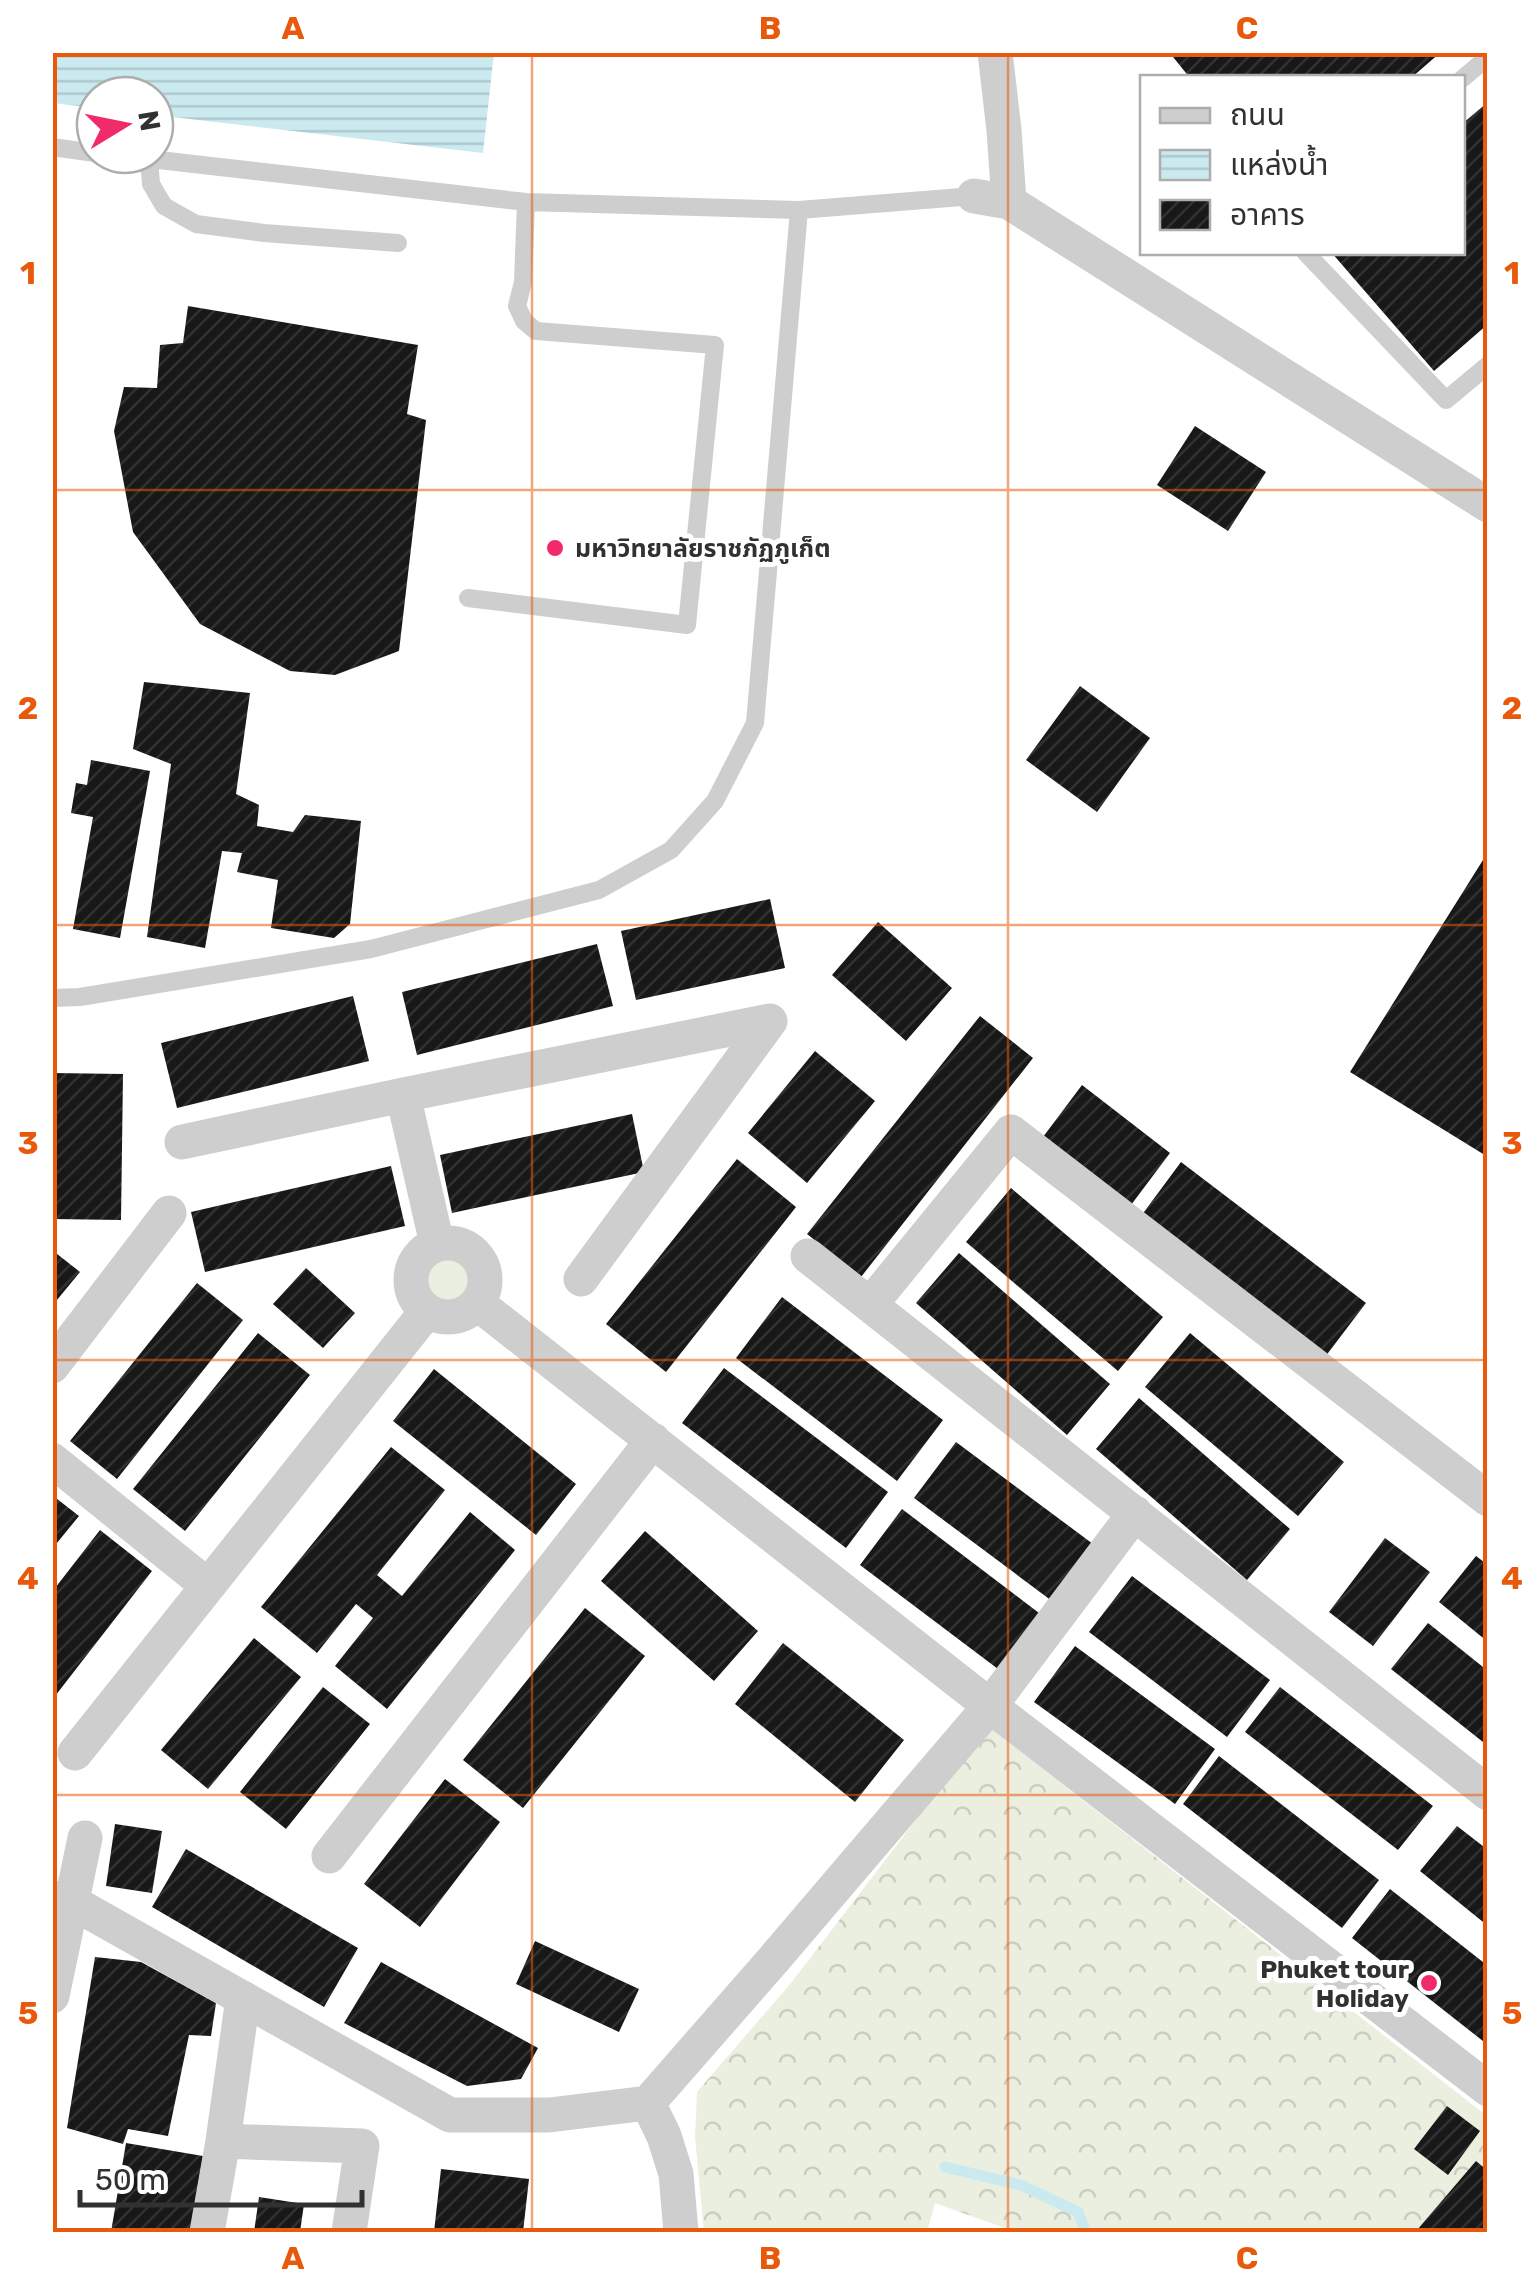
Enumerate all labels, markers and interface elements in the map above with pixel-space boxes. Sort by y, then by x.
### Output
text: A [282,9,305,47]
text: B [759,9,781,47]
text: C [1236,9,1258,47]
north arrow [75,75,175,175]
legend [1140,75,1465,255]
text: ถนน [1230,97,1285,133]
text: N [131,108,167,134]
text: แหล่งน้ำ [1230,144,1328,183]
text: อาคาร [1230,197,1305,233]
text: 1 [20,254,36,292]
text: 1 [1504,254,1520,292]
place label: มหาวิทยาลัยราชภัฏภูเก็ต [575,534,831,564]
marker: มหาวิทยาลัยราชภัฏภูเก็ต [544,537,566,559]
text: 2 [18,689,38,727]
text: 2 [1502,689,1522,727]
text: 3 [17,1124,39,1162]
text: 3 [1501,1124,1523,1162]
text: 4 [17,1559,39,1597]
text: 4 [1501,1559,1523,1597]
place label: Phuket tour Holiday [1260,1955,1410,2013]
marker: Phuket tour Holiday [1418,1972,1440,1994]
text: 5 [18,1994,38,2032]
text: 5 [1502,1994,1522,2032]
scale bar [80,2145,362,2207]
text: 50 m [95,2162,166,2198]
text: A [282,2239,305,2277]
text: B [759,2239,781,2277]
text: C [1236,2239,1258,2277]

